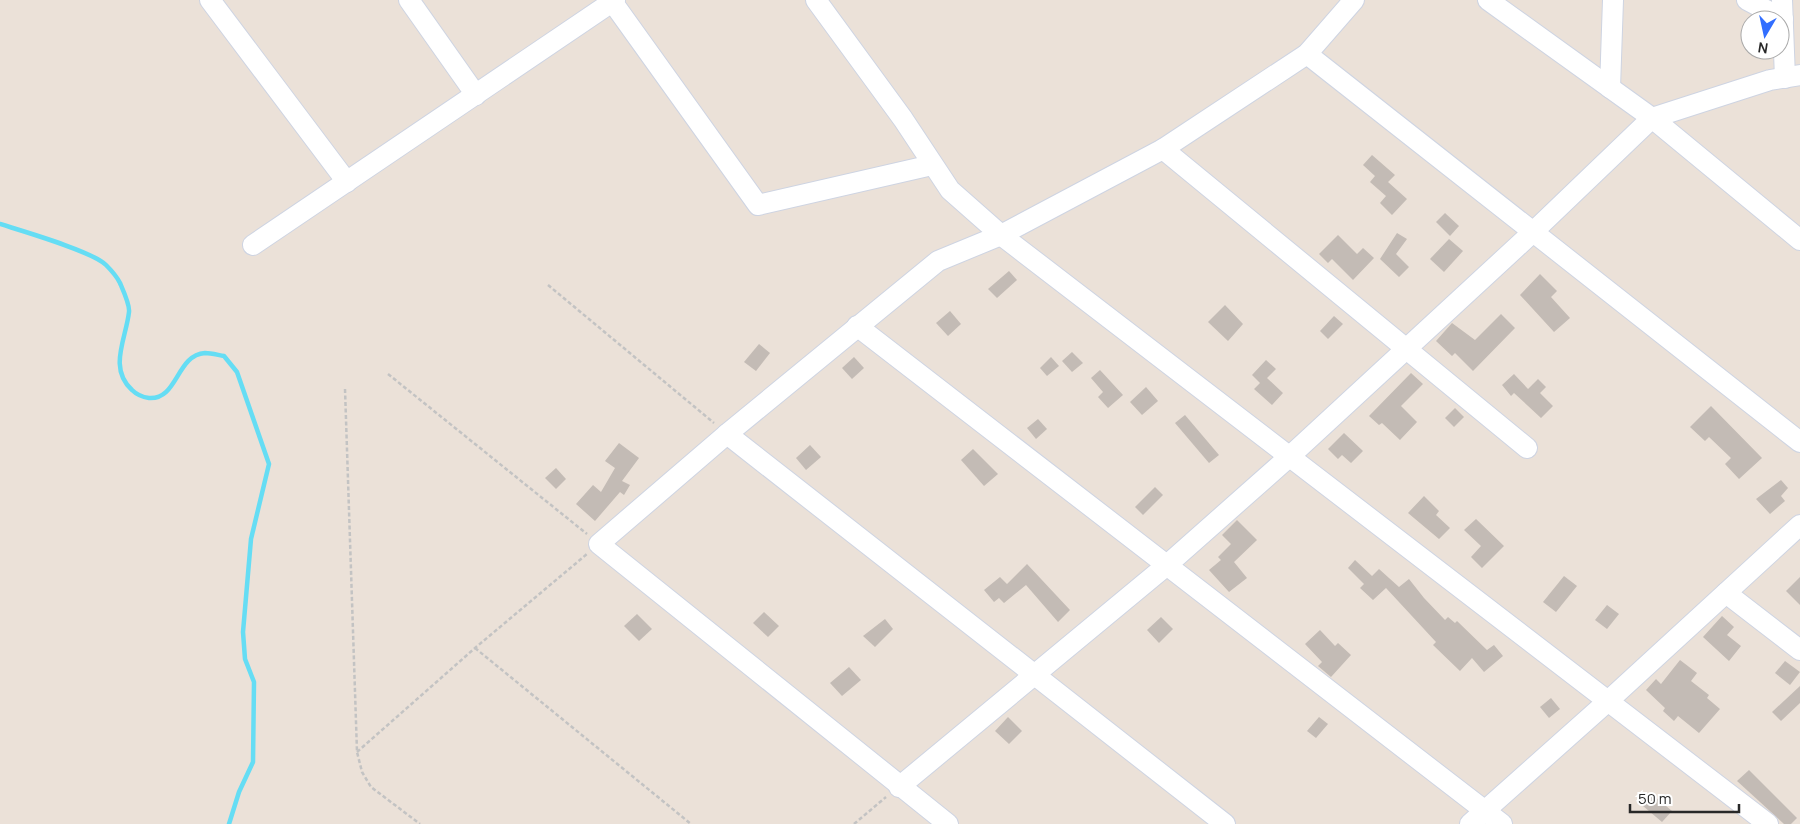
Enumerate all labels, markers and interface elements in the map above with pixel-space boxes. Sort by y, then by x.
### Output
north arrow [1740,10,1790,60]
text: N [1756,38,1769,59]
scale bar [1630,782,1739,814]
text: 50 m [1638,788,1672,809]

